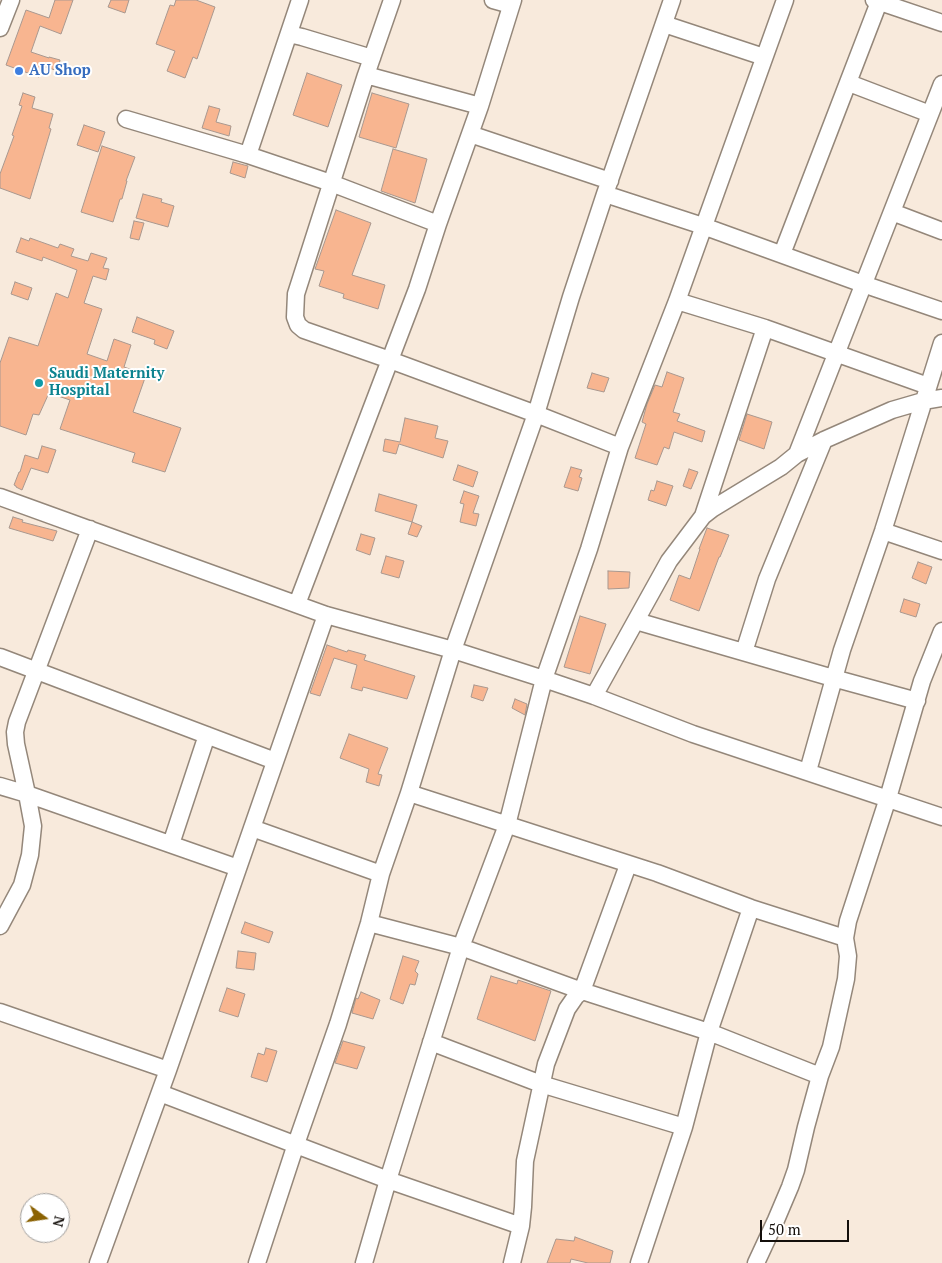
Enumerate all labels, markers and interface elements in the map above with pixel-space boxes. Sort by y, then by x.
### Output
place label: AU Shop [29,62,91,80]
marker: AU Shop [13,65,25,77]
place label: Saudi Maternity Hospital [49,365,164,400]
marker: Saudi Maternity Hospital [33,377,45,389]
north arrow [20,1193,70,1243]
scale bar [762,1210,851,1242]
text: N [49,1214,70,1229]
text: 50 m [768,1219,801,1239]

